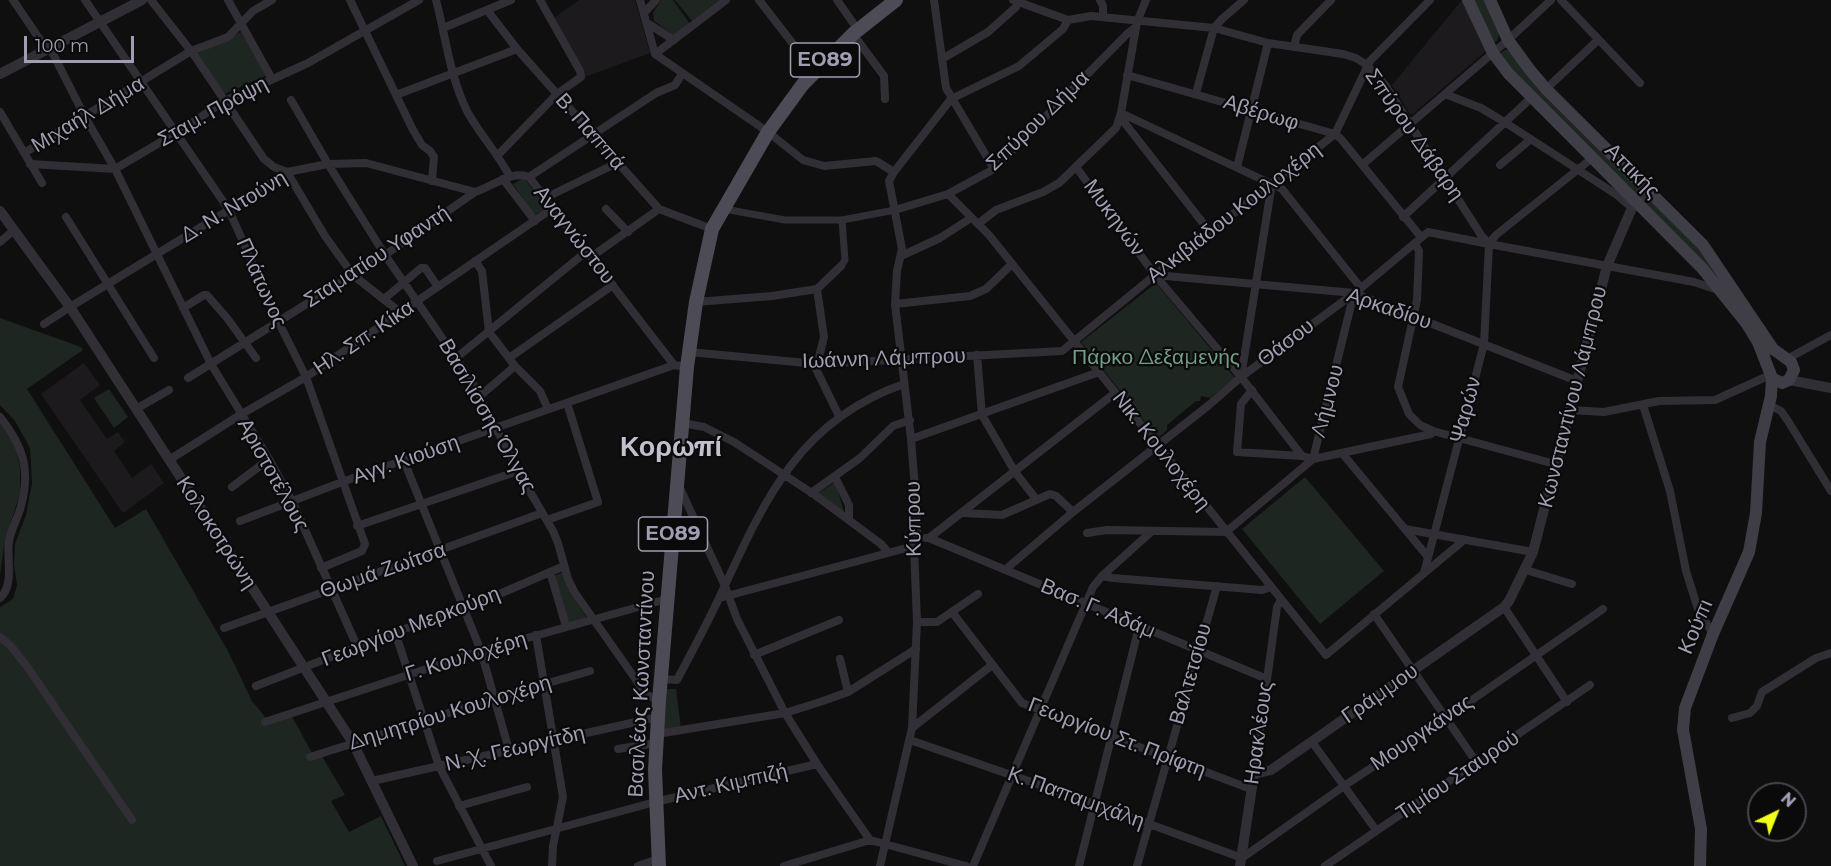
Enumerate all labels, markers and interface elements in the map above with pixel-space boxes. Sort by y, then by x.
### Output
scale bar [27,24,136,62]
text: 100 m [35,35,89,57]
road number: ΕΟ89 [790,43,860,77]
street label: Σπύρου Δάβαρη [1359,64,1469,206]
street label: Σπύρου Δήμα [981,66,1095,176]
street label: Μιχαήλ Δήμα [27,71,149,159]
street label: Σταμ. Πρόψη [154,71,272,153]
street label: Β. Παππά [550,88,630,176]
street label: Αβέρωφ [1220,90,1302,136]
street label: Αλκιβιάδου Κουλοχέρη [1142,137,1326,289]
street label: Αττικής [1599,138,1665,204]
street label: Δ. Ν. Ντούνη [176,165,292,249]
street label: Μυκηνών [1078,175,1150,261]
street label: Αναγνώστου [528,181,620,289]
street label: Σταματίου Υφαντή [299,201,455,313]
street label: Πλάτωνος [230,234,292,332]
street label: Αρκαδίου [1343,283,1435,335]
street label: Κωνσταντίνου Λάμπρου [1533,283,1613,511]
street label: Ηλ. Σπ. Κίκα [309,295,419,381]
street label: Θάσου [1253,313,1319,373]
street label: Βασιλίσσης Όλγας [433,335,541,497]
street label: Ιωάννη Λάμπρου [802,344,966,374]
park label: Πάρκο Δεξαμενής [1072,345,1240,371]
street label: Λήμνου [1306,362,1350,440]
street label: Ψαρών [1445,374,1487,446]
street label: Νικ. Κουλοχέρη [1107,386,1215,516]
street label: Αριστοτέλους [232,414,314,536]
street label: Αγγ. Κιούση [349,430,463,490]
district label: Κορωπί [620,432,722,464]
street label: Κολοκοτρώνη [170,472,262,594]
street label: Κύπρου [901,481,927,557]
road number: ΕΟ89 [638,517,708,551]
street label: Θωμά Ζωίτσα [317,538,449,604]
street label: Βασιλέως Κωνσταντίνου [623,570,661,798]
street label: Βασ. Γ. Αδάμ [1037,573,1159,645]
street label: Γεωργίου Μερκούρη [318,581,504,673]
street label: Κούπι [1673,596,1719,658]
street label: Βαλτετσίου [1165,621,1217,727]
street label: Γ. Κουλοχέρη [402,627,530,687]
street label: Γράμμου [1337,659,1423,729]
street label: Δημητρίου Κουλοχέρη [346,670,554,756]
street label: Ηρακλέους [1239,680,1279,786]
street label: Μουργκάνας [1366,689,1478,777]
street label: Γεωργίου Στ. Πρίφτη [1025,692,1209,784]
street label: Ν. Χ. Γεωργίτδη [443,721,587,777]
street label: Τιμίου Σταυρού [1392,726,1524,826]
street label: Αντ. Κιμπιζή [672,759,790,809]
street label: Κ. Παπαμιχάλη [1004,762,1148,834]
north arrow [1747,782,1807,842]
text: N [1777,789,1799,811]

